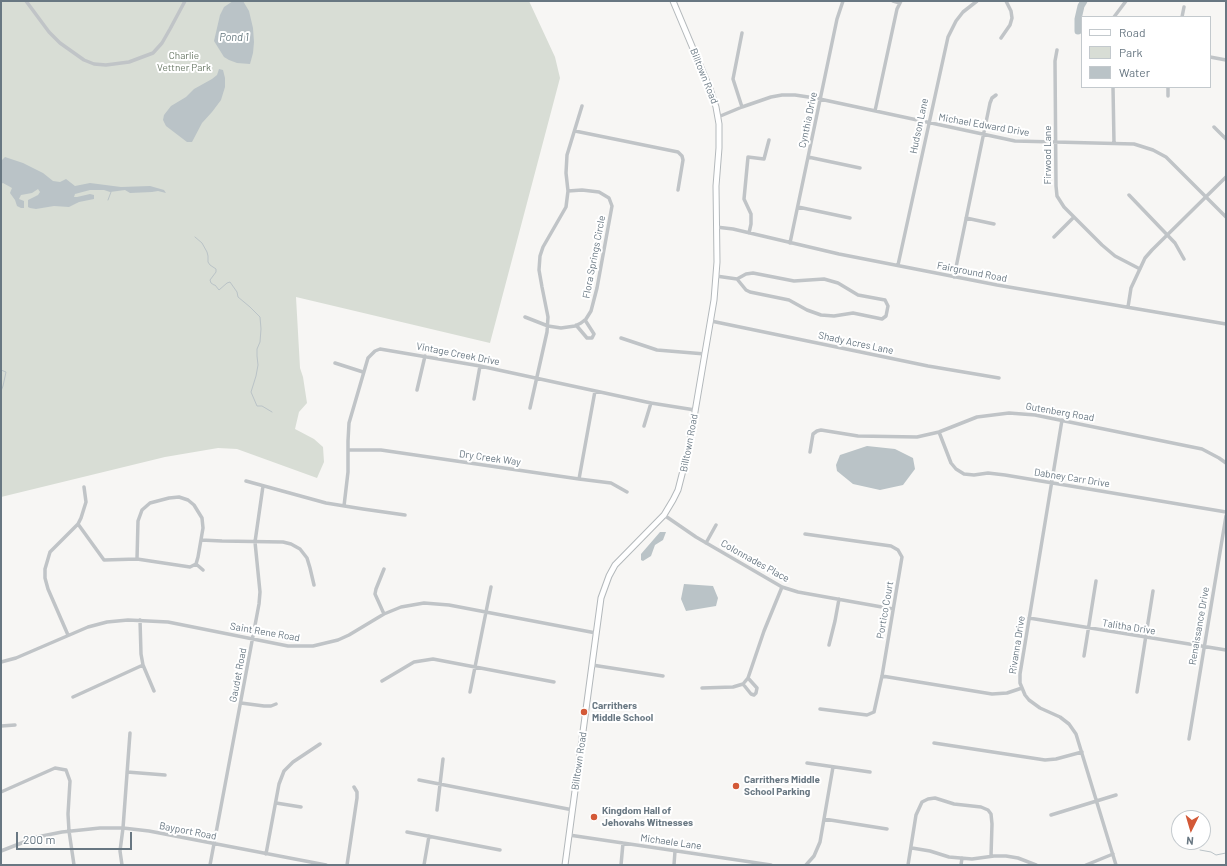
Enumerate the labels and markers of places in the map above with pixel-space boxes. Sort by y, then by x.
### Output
place label: Carrithers Middle School [592,700,653,724]
marker: Carrithers Middle School [579,707,589,717]
place label: Carrithers Middle School Parking [744,774,820,798]
marker: Carrithers Middle School Parking [731,781,741,791]
place label: Kingdom Hall of Jehovahs Witnesses [602,805,693,828]
marker: Kingdom Hall of Jehovahs Witnesses [589,812,599,822]

